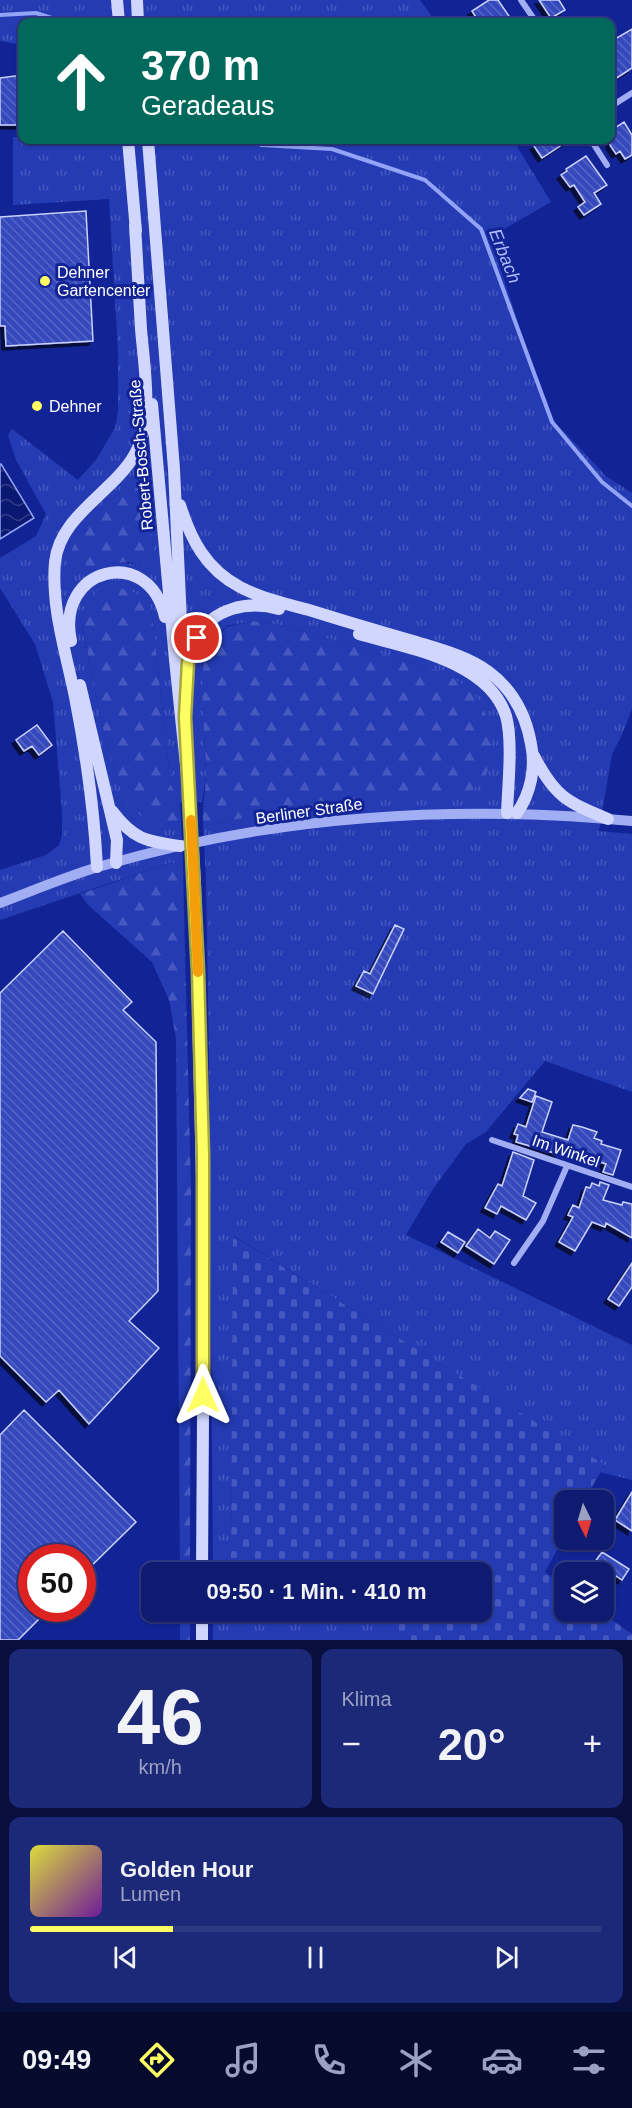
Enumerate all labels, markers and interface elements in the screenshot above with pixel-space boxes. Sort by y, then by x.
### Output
icon: ahead [42,42,120,120]
text: 370 m [141,42,260,89]
text: Geradeaus [141,91,275,121]
water label: Erbach [485,226,525,286]
place label: Dehner Gartencenter [57,264,151,299]
marker: Dehner Gartencenter [38,274,52,288]
street label: Robert-Bosch-Straße [126,379,156,531]
place label: Dehner [49,398,102,415]
marker: Dehner [30,399,44,413]
pin [171,612,222,663]
icon: arrive [180,621,213,654]
street label: Berliner Straße [255,795,364,827]
street label: Im Winkel [530,1132,602,1170]
position arrow [171,1363,235,1427]
north arrow [554,1490,614,1550]
map controls [554,1490,614,1622]
speed limit sign: 50 [18,1544,96,1622]
button: layers [554,1562,614,1622]
text: 09:50 · 1 Min. · 410 m [206,1579,427,1604]
text: 46 [117,1673,204,1761]
text: Klima [342,1688,392,1710]
text: 20° [438,1719,506,1770]
text: − [342,1725,361,1762]
text: + [583,1725,602,1762]
text: km/h [139,1756,182,1778]
text: Golden Hour [120,1857,253,1882]
text: Lumen [120,1883,181,1905]
icon: previous [109,1941,142,1974]
icon: pause [299,1941,332,1974]
icon: next [490,1941,523,1974]
icon: directions [136,2039,178,2081]
icon: music [222,2039,264,2081]
icon: phone [308,2039,350,2081]
icon: climate [395,2039,437,2081]
icon: car [481,2039,523,2081]
icon: filters [568,2039,610,2081]
text: 09:49 [22,2045,91,2075]

